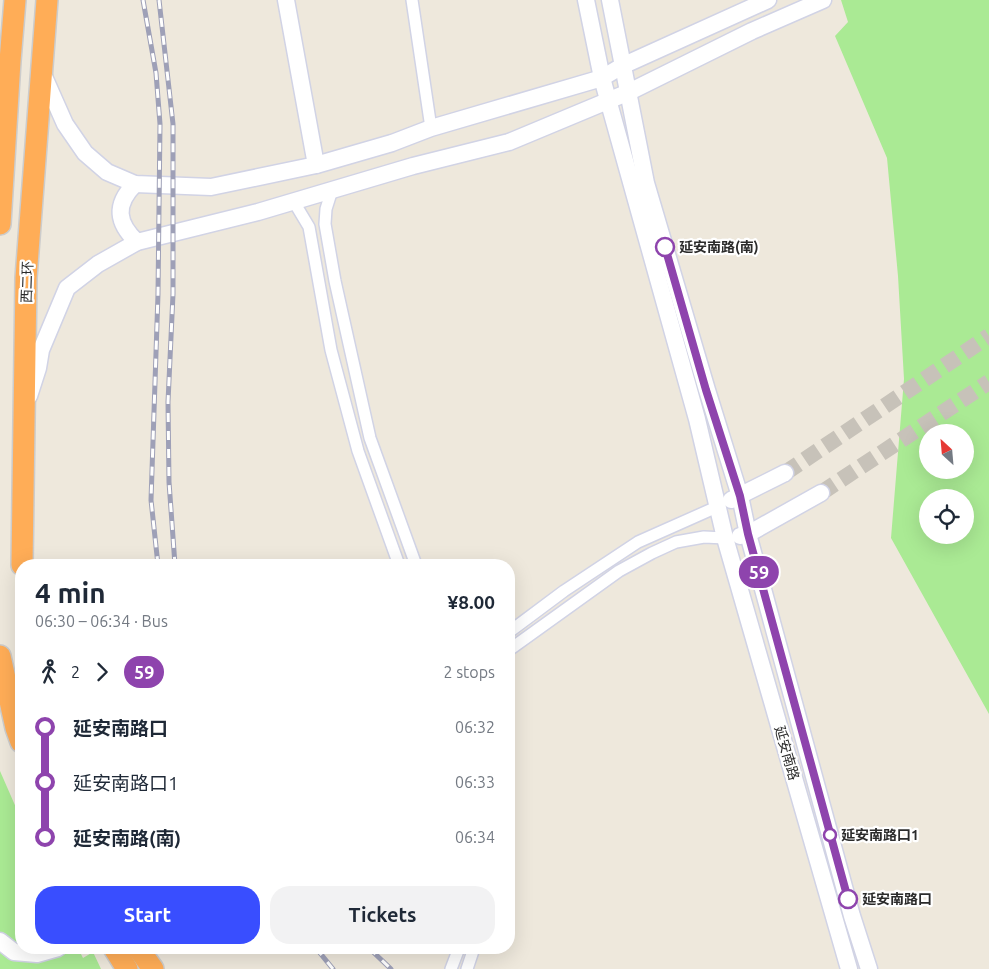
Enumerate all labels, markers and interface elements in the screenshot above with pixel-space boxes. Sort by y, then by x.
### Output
marker: 延安南路(南) [655,237,675,257]
place label: 延安南路(南) [679,239,759,255]
street label: 西二环 [18,261,36,303]
north arrow [919,424,974,479]
map controls [919,424,974,544]
button: locate [919,489,974,544]
line badge: 59 [736,556,782,588]
text: 59 [749,562,769,582]
text: 4 min [35,577,106,608]
text: ¥8.00 [447,591,495,613]
text: 06:30 – 06:34 · Bus [35,612,168,630]
icon: walk [35,658,63,686]
icon: forward [88,658,116,686]
text: 59 [134,662,154,682]
text: 2 [71,663,80,681]
text: 2 stops [443,663,495,681]
text: 延安南路口 [73,717,168,739]
text: 06:32 [455,718,495,736]
street label: 延安南路 [772,724,802,782]
text: 延安南路口1 [73,772,179,794]
text: 06:33 [455,773,495,791]
text: 延安南路(南) [73,827,181,849]
place label: 延安南路口1 [841,827,919,843]
text: 06:34 [455,828,495,846]
marker: 延安南路口1 [823,828,837,842]
button: Start [35,886,260,944]
button: Tickets [270,886,495,944]
marker: 延安南路口 [838,889,858,909]
place label: 延安南路口 [862,891,932,907]

